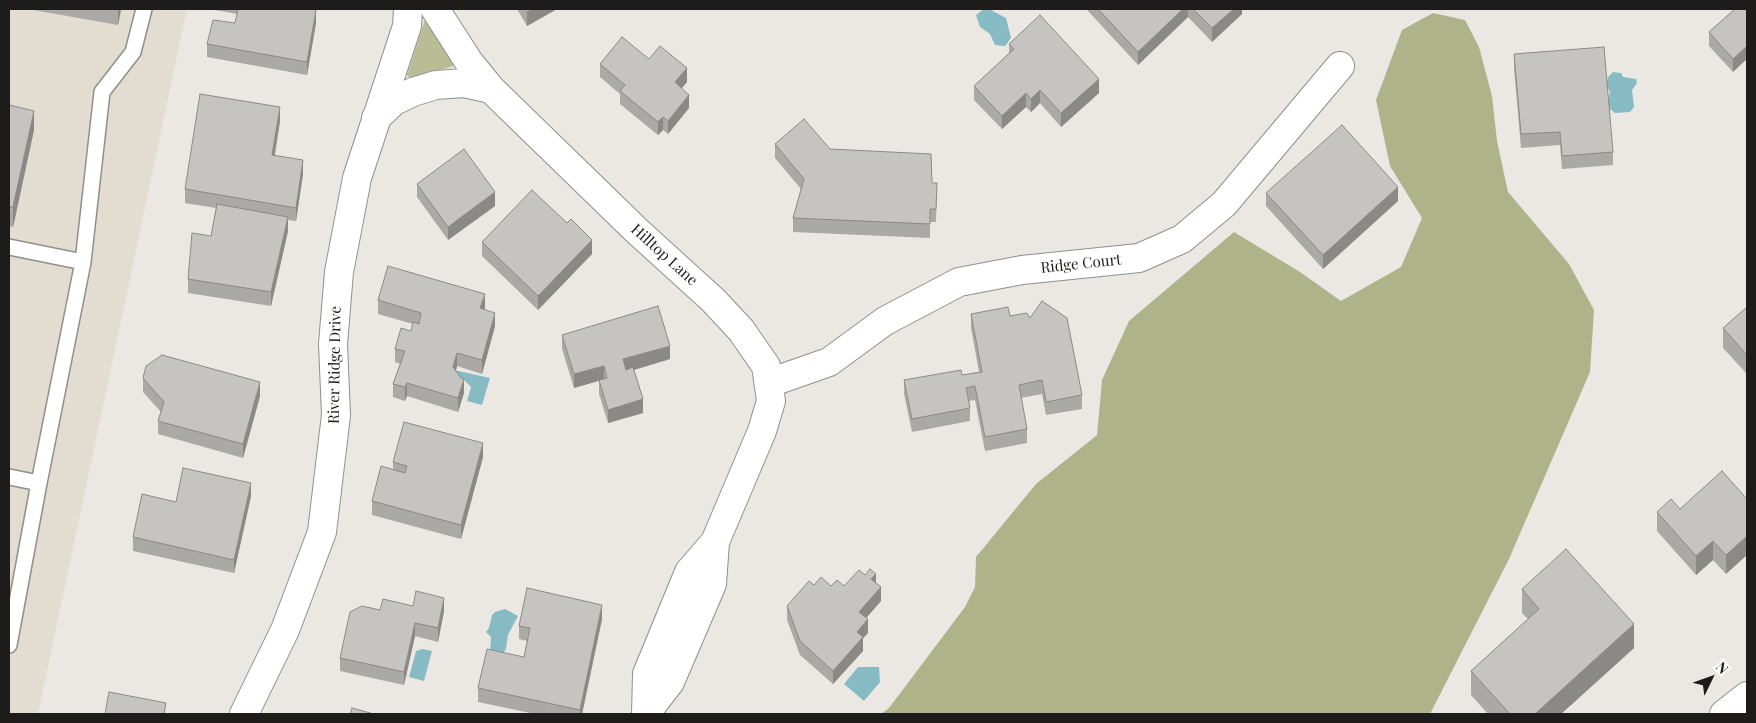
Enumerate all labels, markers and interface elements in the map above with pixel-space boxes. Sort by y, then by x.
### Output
street label: Hilltop Lane [627,220,701,290]
street label: Ridge Court [1040,251,1122,277]
street label: River Ridge Drive [325,306,345,424]
north arrow [1686,653,1736,703]
text: N [1712,658,1733,678]

